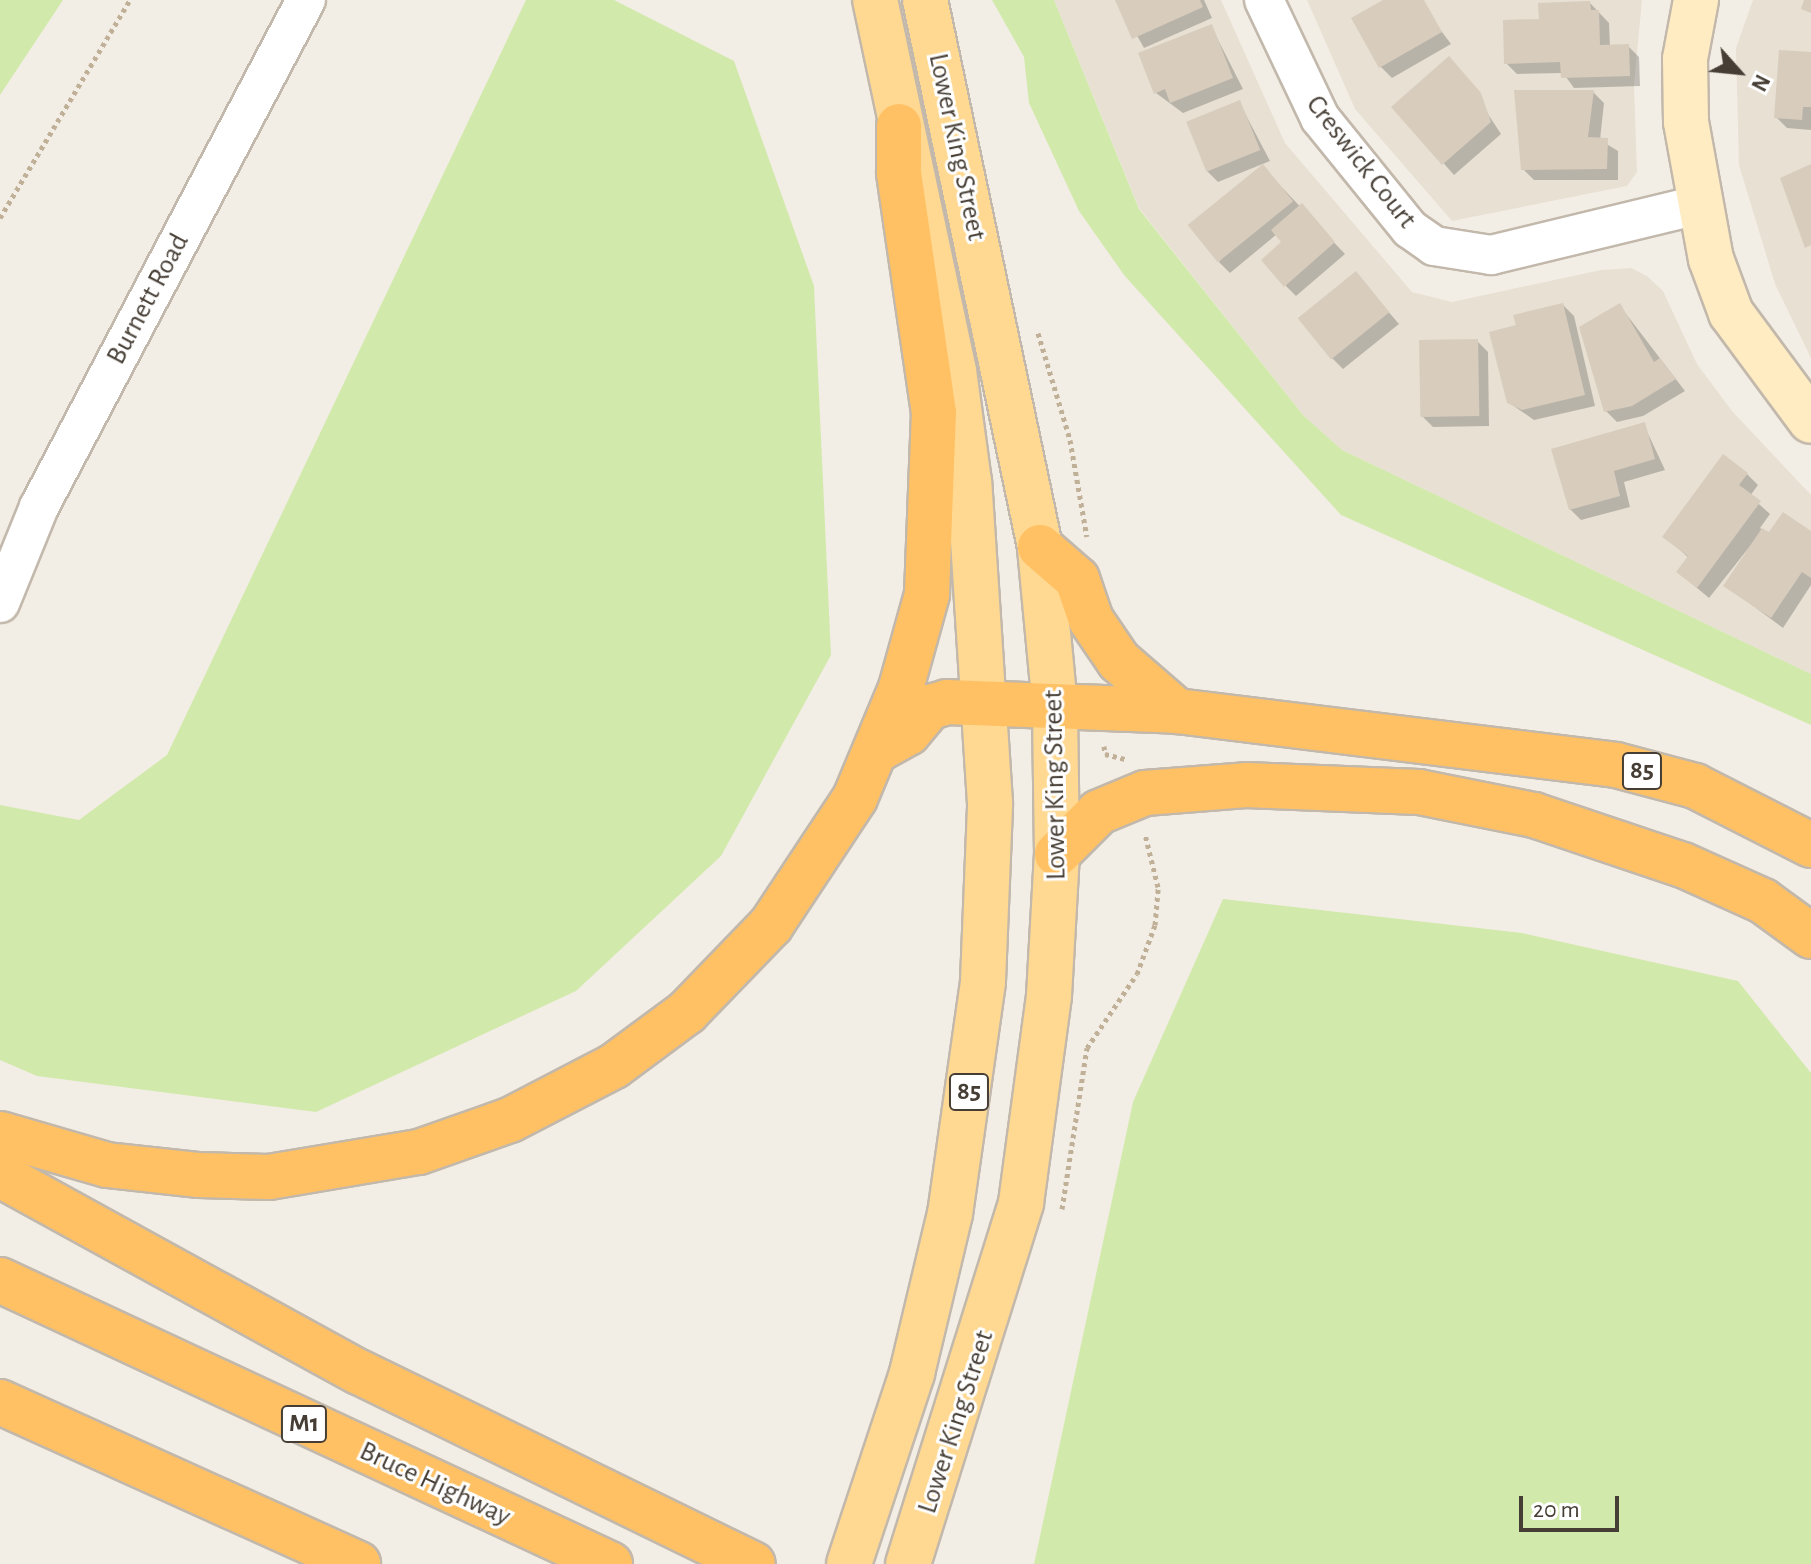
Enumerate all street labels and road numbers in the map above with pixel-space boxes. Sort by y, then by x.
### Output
street label: Lower King Street [921,50,993,244]
street label: Creswick Court [1299,89,1423,235]
street label: Burnett Road [99,228,197,370]
street label: Lower King Street [1037,690,1073,880]
road number: 85 [1620,749,1664,793]
road number: 85 [947,1070,991,1114]
street label: Lower King Street [911,1326,1001,1518]
road number: M1 [280,1402,328,1446]
street label: Bruce Highway [354,1434,516,1534]

